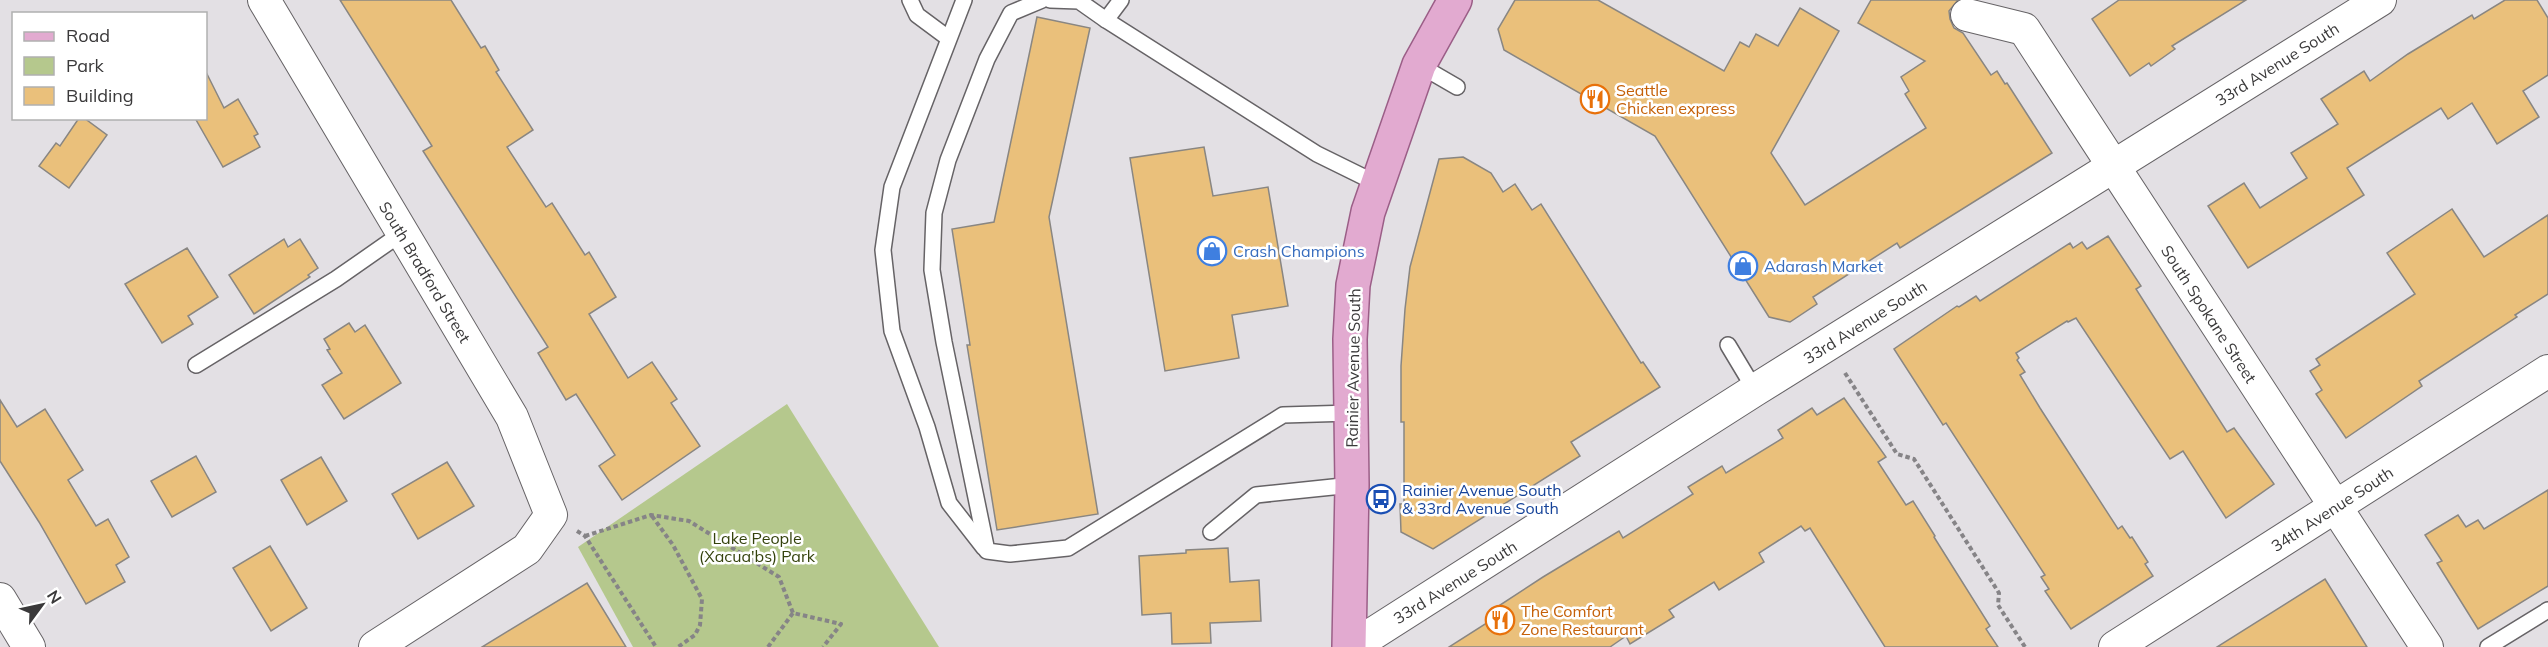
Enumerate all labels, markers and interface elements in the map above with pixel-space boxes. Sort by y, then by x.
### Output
legend [12,12,207,120]
street label: 33rd Avenue South [2212,18,2342,110]
text: Road [66,24,110,47]
text: Park [66,54,105,77]
place label: Seattle Chicken express [1616,80,1735,118]
restaurant icon: Seattle Chicken express [1579,83,1611,115]
text: Building [66,84,134,107]
street label: South Bradford Street [375,198,475,347]
shop icon: Crash Champions [1196,235,1228,267]
place label: Crash Champions [1233,241,1365,261]
street label: South Spokane Street [2157,241,2261,387]
shop icon: Adarash Market [1727,250,1759,282]
place label: Adarash Market [1764,256,1884,276]
street label: 33rd Avenue South [1800,276,1930,368]
street label: Rainier Avenue South [1342,288,1364,448]
street label: 34th Avenue South [2267,462,2397,556]
place label: Rainier Avenue South & 33rd Avenue South [1402,480,1562,518]
bus stop icon: Rainier Avenue South & 33rd Avenue South [1365,483,1397,515]
park label: Lake People (Xacua'bs) Park [699,528,816,566]
street label: 33rd Avenue South [1390,536,1520,628]
north arrow [12,575,72,635]
text: N [43,586,66,607]
place label: The Comfort Zone Restaurant [1521,601,1644,639]
restaurant icon: The Comfort Zone Restaurant [1484,604,1516,636]

